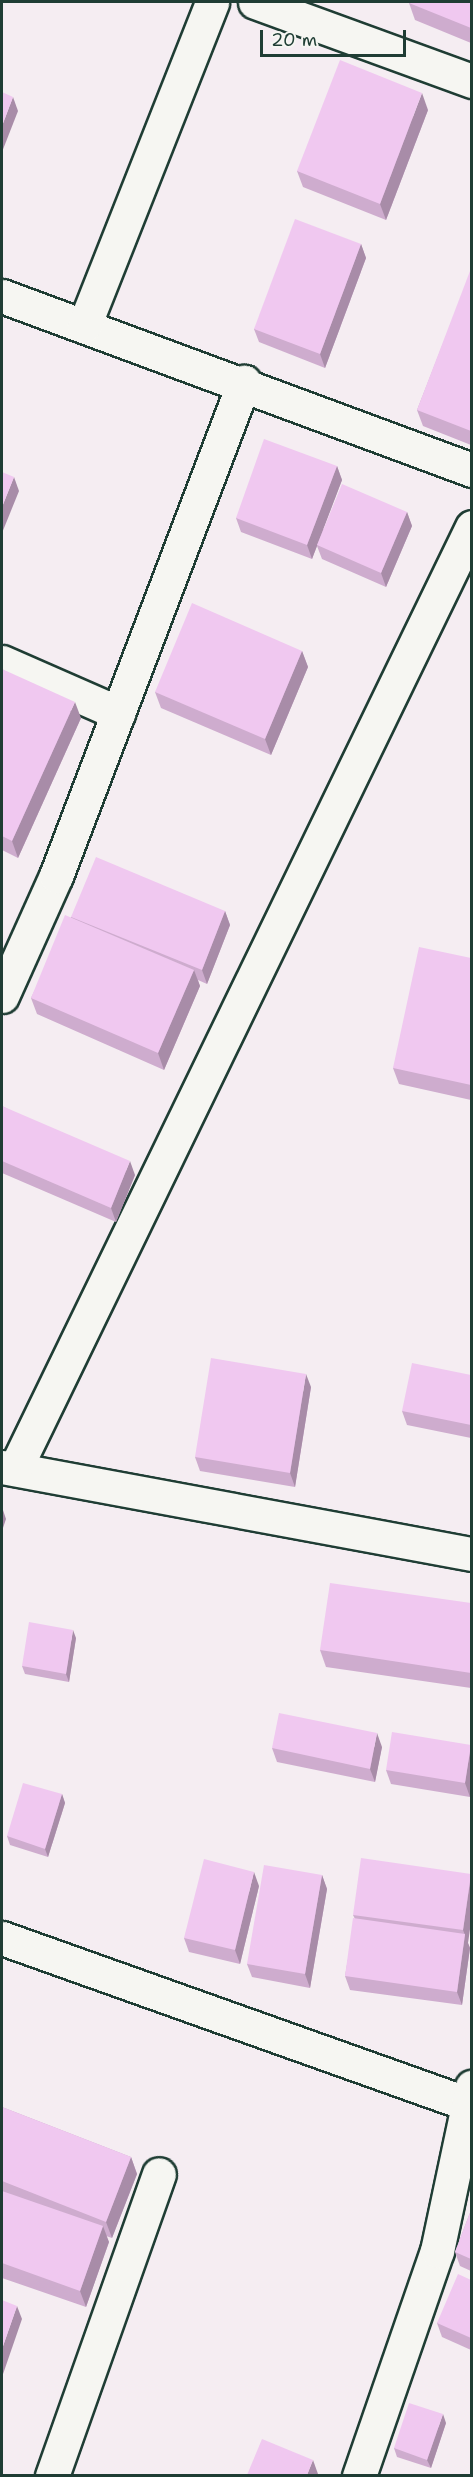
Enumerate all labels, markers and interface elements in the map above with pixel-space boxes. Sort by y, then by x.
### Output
scale bar [263,18,408,56]
text: 20 m [271,28,317,52]

